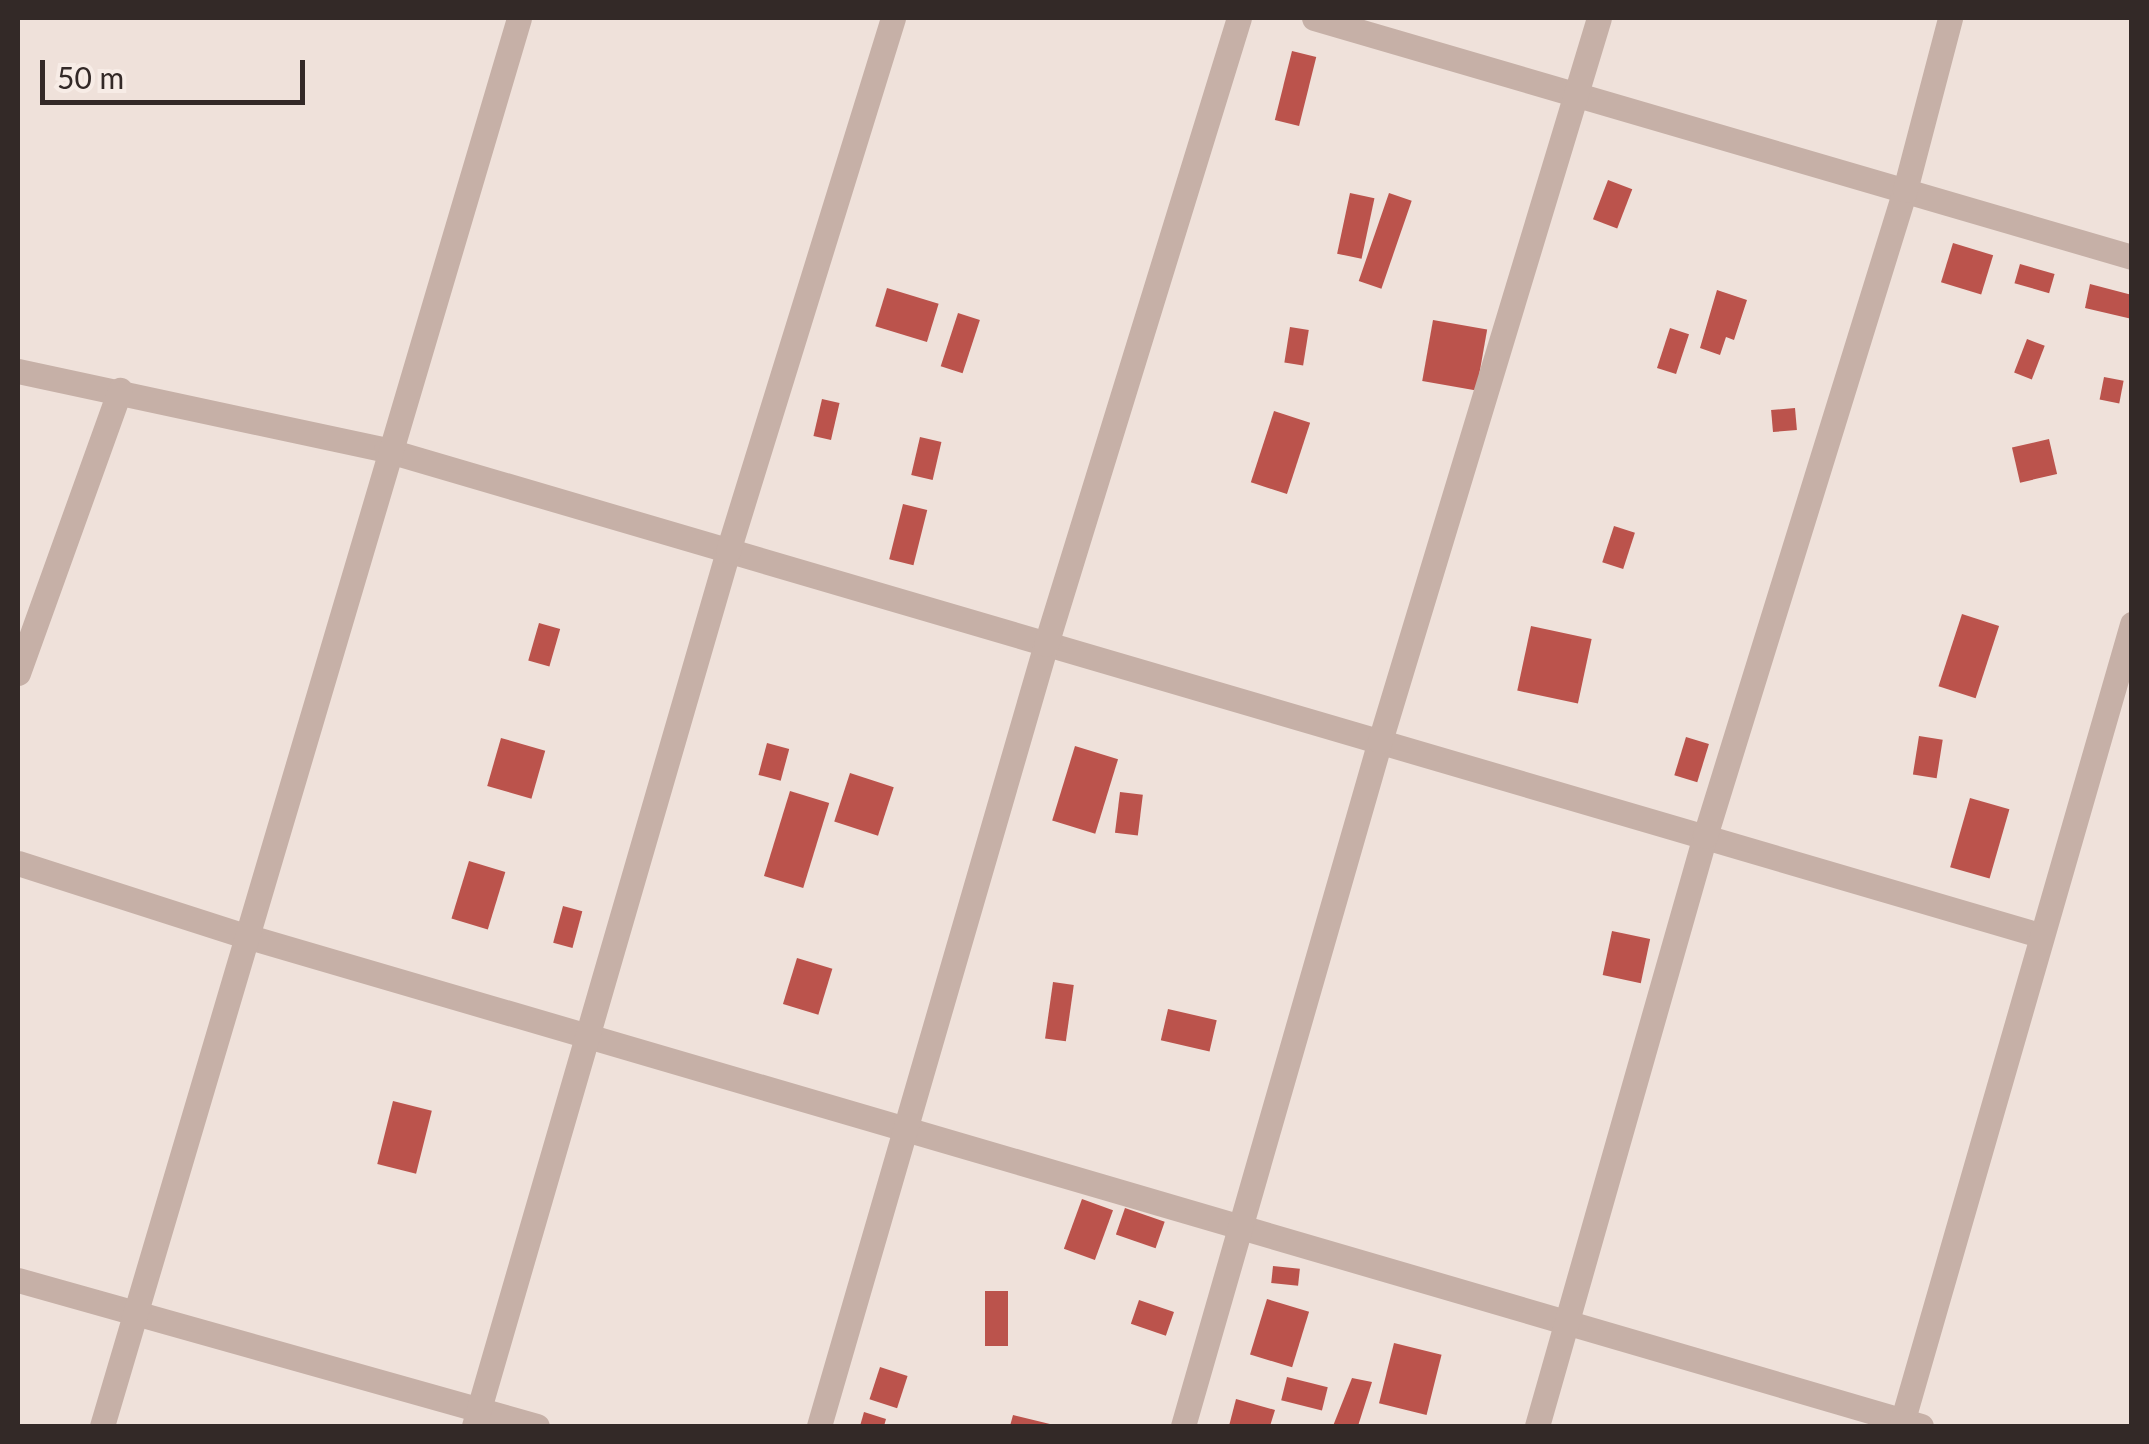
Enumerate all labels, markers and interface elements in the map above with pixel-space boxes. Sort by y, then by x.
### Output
scale bar [45,40,310,102]
text: 50 m [57,59,124,95]

